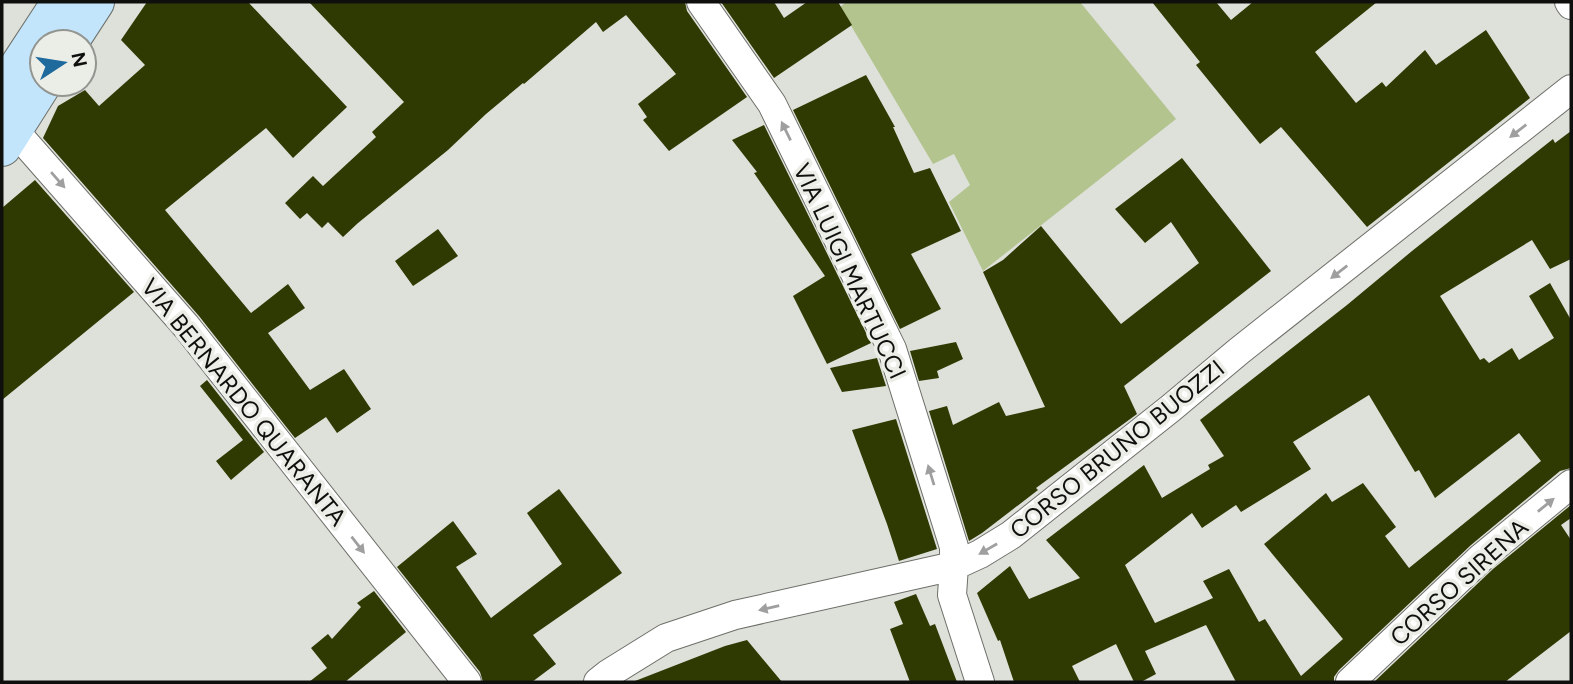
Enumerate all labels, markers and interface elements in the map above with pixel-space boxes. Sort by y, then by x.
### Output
north arrow [28,28,98,98]
text: N [66,50,92,69]
one-way arrow [780,121,791,141]
one-way arrow [1509,124,1527,139]
street label: VIA LUIGI MARTUCCI [787,159,913,383]
one-way arrow [50,172,65,189]
one-way arrow [1330,264,1348,279]
street label: VIA BERNARDO QUARANTA [135,272,353,532]
street label: CORSO BRUNO BUOZZI [1004,354,1230,544]
one-way arrow [926,464,936,485]
one-way arrow [1537,498,1554,513]
street label: CORSO SIRENA [1384,512,1534,652]
one-way arrow [351,535,366,553]
one-way arrow [978,543,997,556]
one-way arrow [758,603,780,614]

